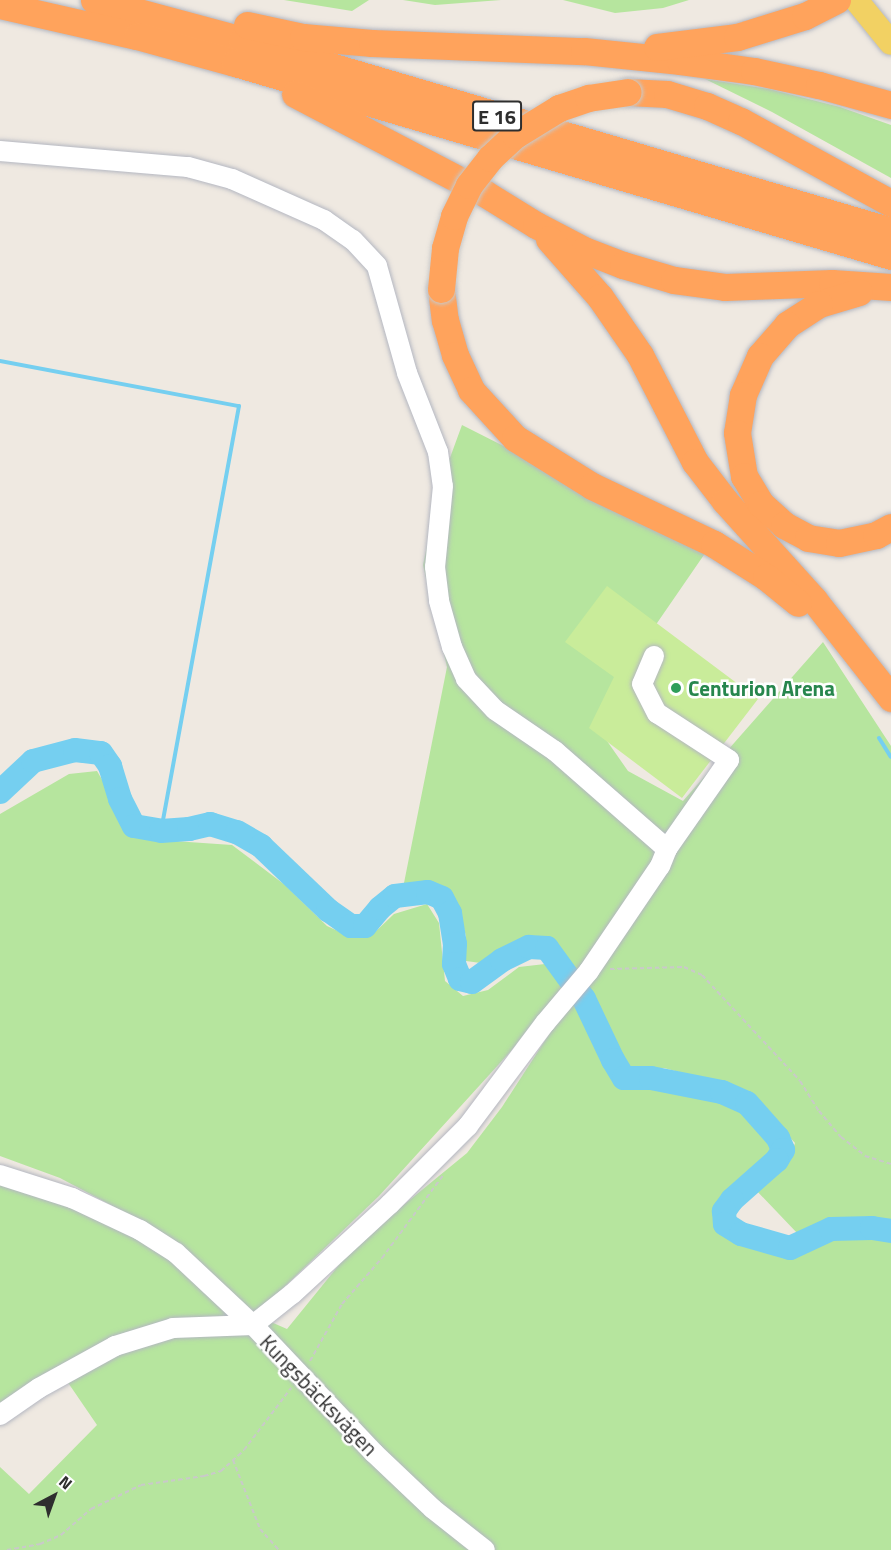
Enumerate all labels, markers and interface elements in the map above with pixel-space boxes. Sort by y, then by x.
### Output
road number: E 16 [472,99,522,133]
place label: Centurion Arena [688,675,835,701]
marker: Centurion Arena [669,681,683,695]
street label: Kungsbäcksvägen [255,1329,383,1461]
north arrow [24,1466,84,1526]
text: N [54,1470,78,1495]

